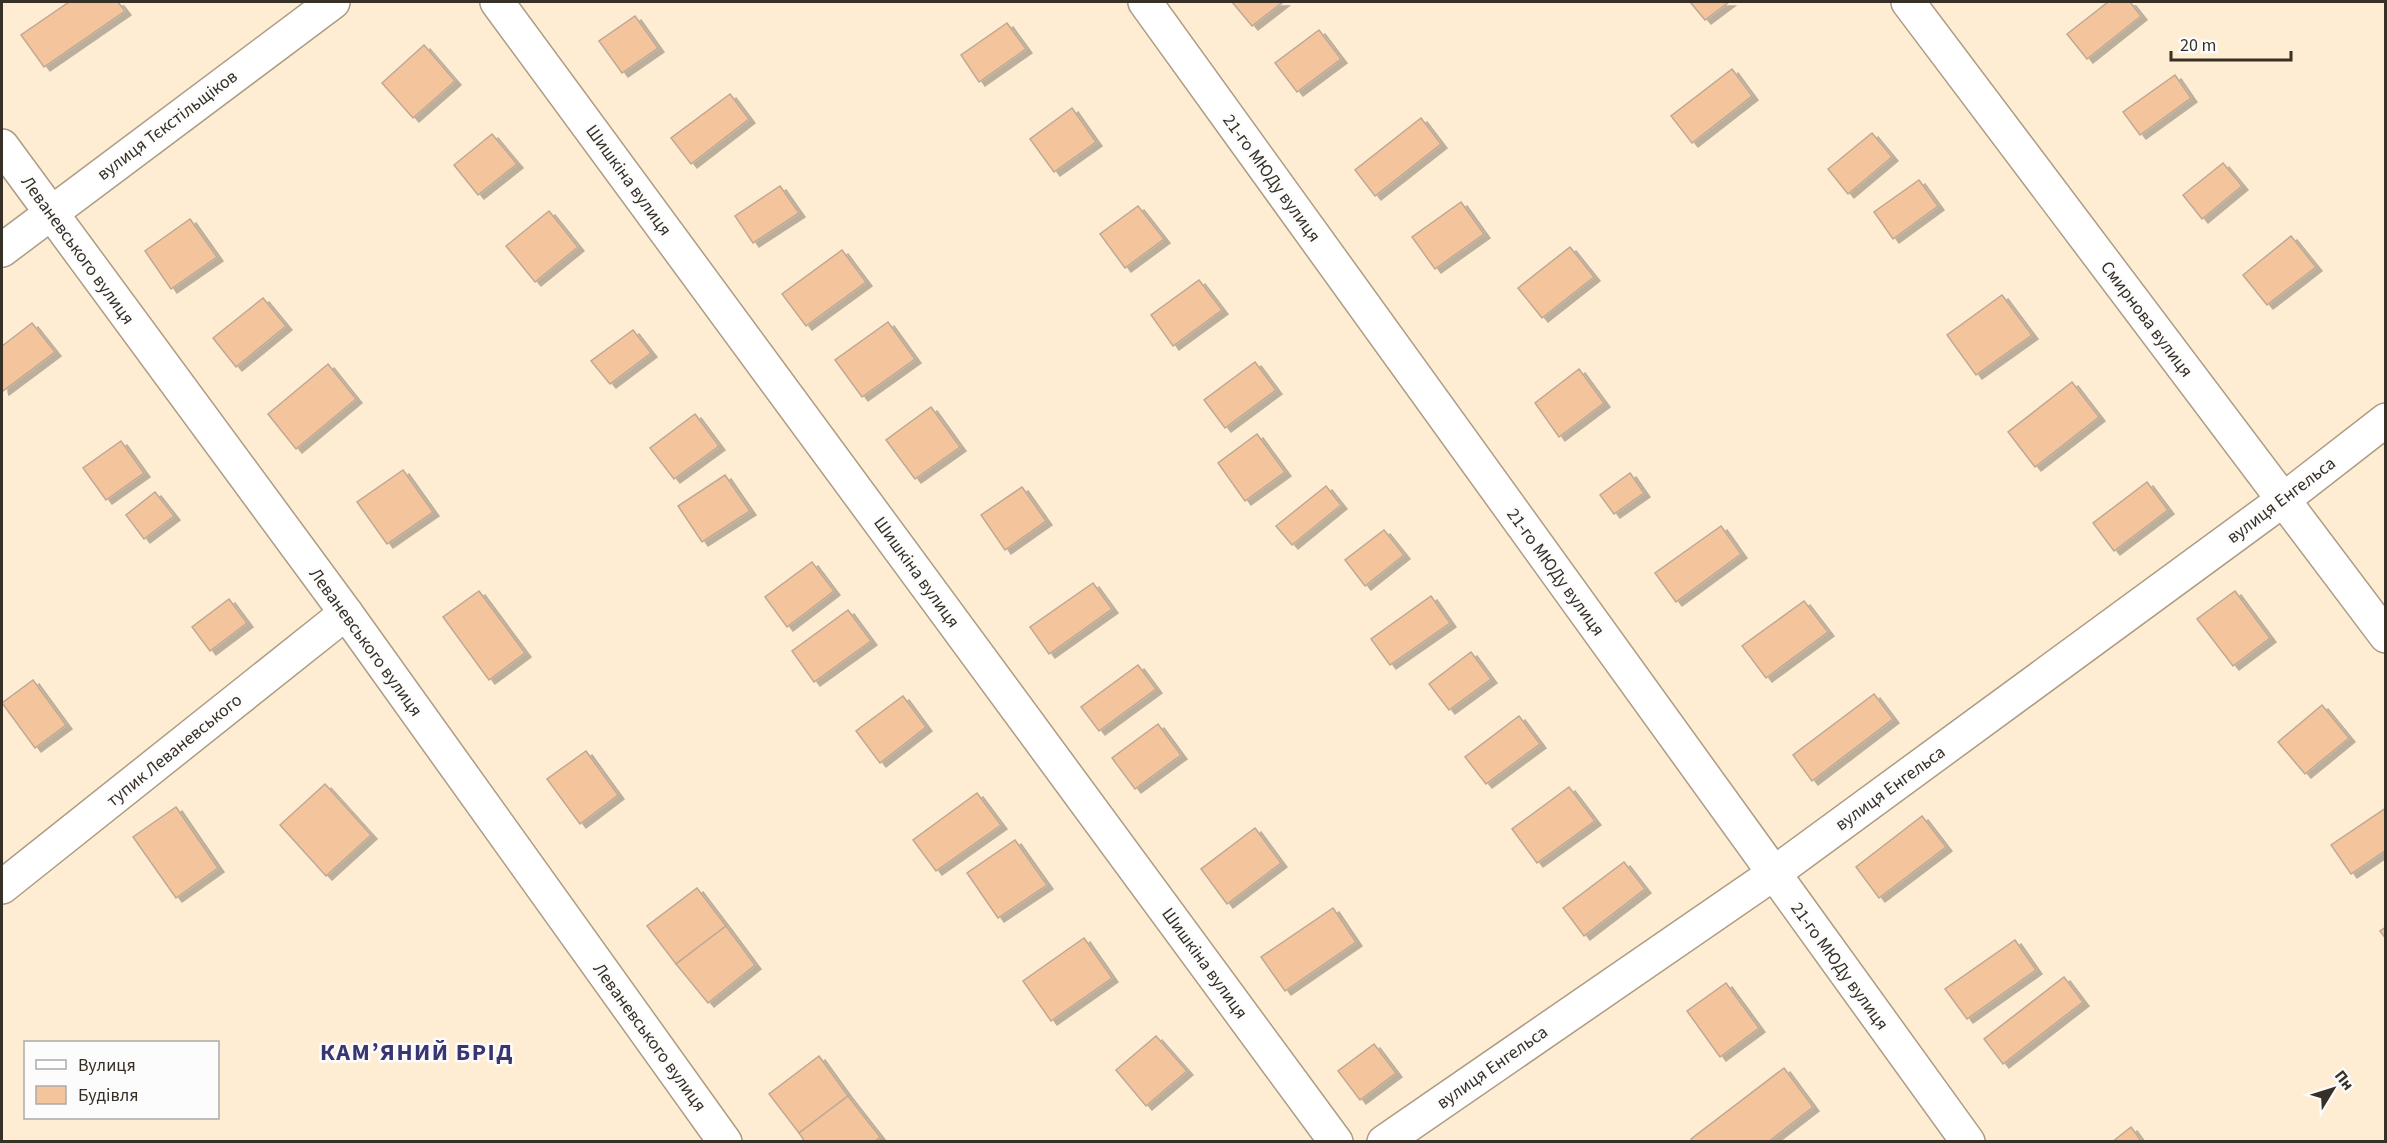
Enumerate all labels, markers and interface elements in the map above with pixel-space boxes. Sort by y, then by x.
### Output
scale bar [2171,24,2291,62]
text: 20 m [2180,33,2216,58]
street label: вулиця Тєкстільщіков [92,64,243,187]
street label: 21-го МЮДу вулиця [1217,109,1327,247]
street label: Шишкіна вулиця [580,120,677,241]
street label: Леваневського вулиця [15,171,140,330]
street label: Смирнова вулиця [2095,256,2199,383]
street label: вулиця Енгельса [2222,451,2341,550]
street label: 21-го МЮДу вулиця [1501,503,1611,641]
street label: Шишкіна вулиця [868,512,965,633]
street label: Леваневського вулиця [303,563,428,722]
street label: тупик Леваневського [101,688,247,813]
street label: вулиця Енгельса [1830,740,1950,837]
street label: 21-го МЮДу вулиця [1785,897,1895,1035]
street label: Шишкіна вулиця [1156,903,1253,1024]
street label: Леваневського вулиця [587,958,712,1117]
street label: вулиця Енгельса [1432,1020,1553,1115]
district label: КАМ’ЯНИЙ БРІД [320,1035,514,1070]
legend [24,1041,219,1119]
text: Вулиця [78,1053,136,1078]
north arrow [2303,1059,2363,1119]
text: Пн [2329,1066,2359,1095]
text: Будівля [78,1083,138,1108]

